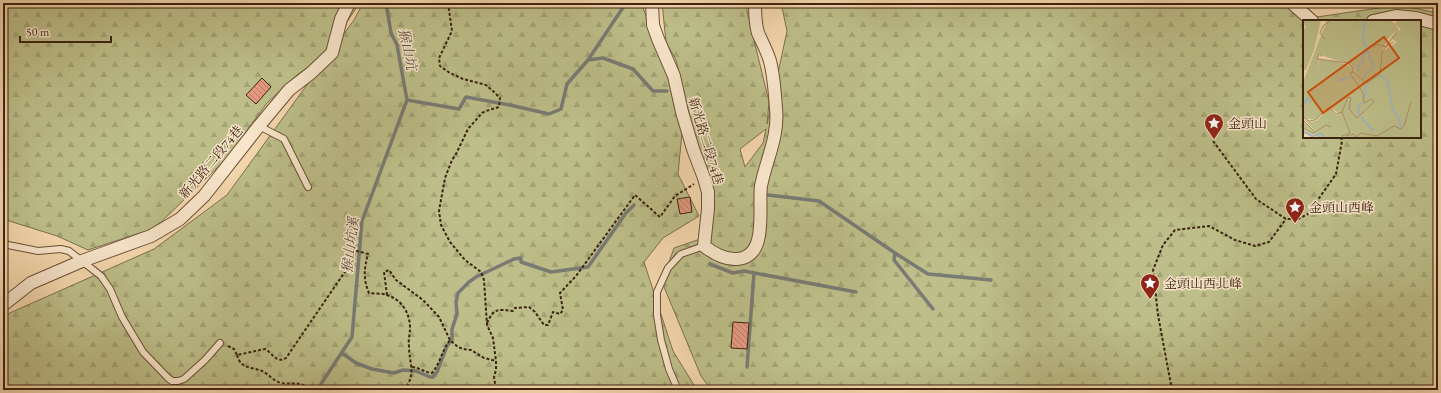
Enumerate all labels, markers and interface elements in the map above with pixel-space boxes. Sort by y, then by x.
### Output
scale bar [20,18,111,44]
inset map [1303,20,1421,138]
text: 50 m [26,24,50,40]
water label: 猴山坑 [395,27,422,73]
street label: 新光路二段74巷 [685,95,727,187]
place icon: 金頭山 [1203,112,1225,140]
place label: 金頭山 [1228,115,1267,132]
street label: 新光路二段74巷 [175,122,247,202]
place icon: 金頭山西峰 [1284,196,1306,224]
place label: 金頭山西峰 [1309,199,1374,216]
water label: 猴山坑溪 [338,214,363,274]
place icon: 金頭山西北峰 [1139,272,1161,300]
place label: 金頭山西北峰 [1164,275,1242,292]

